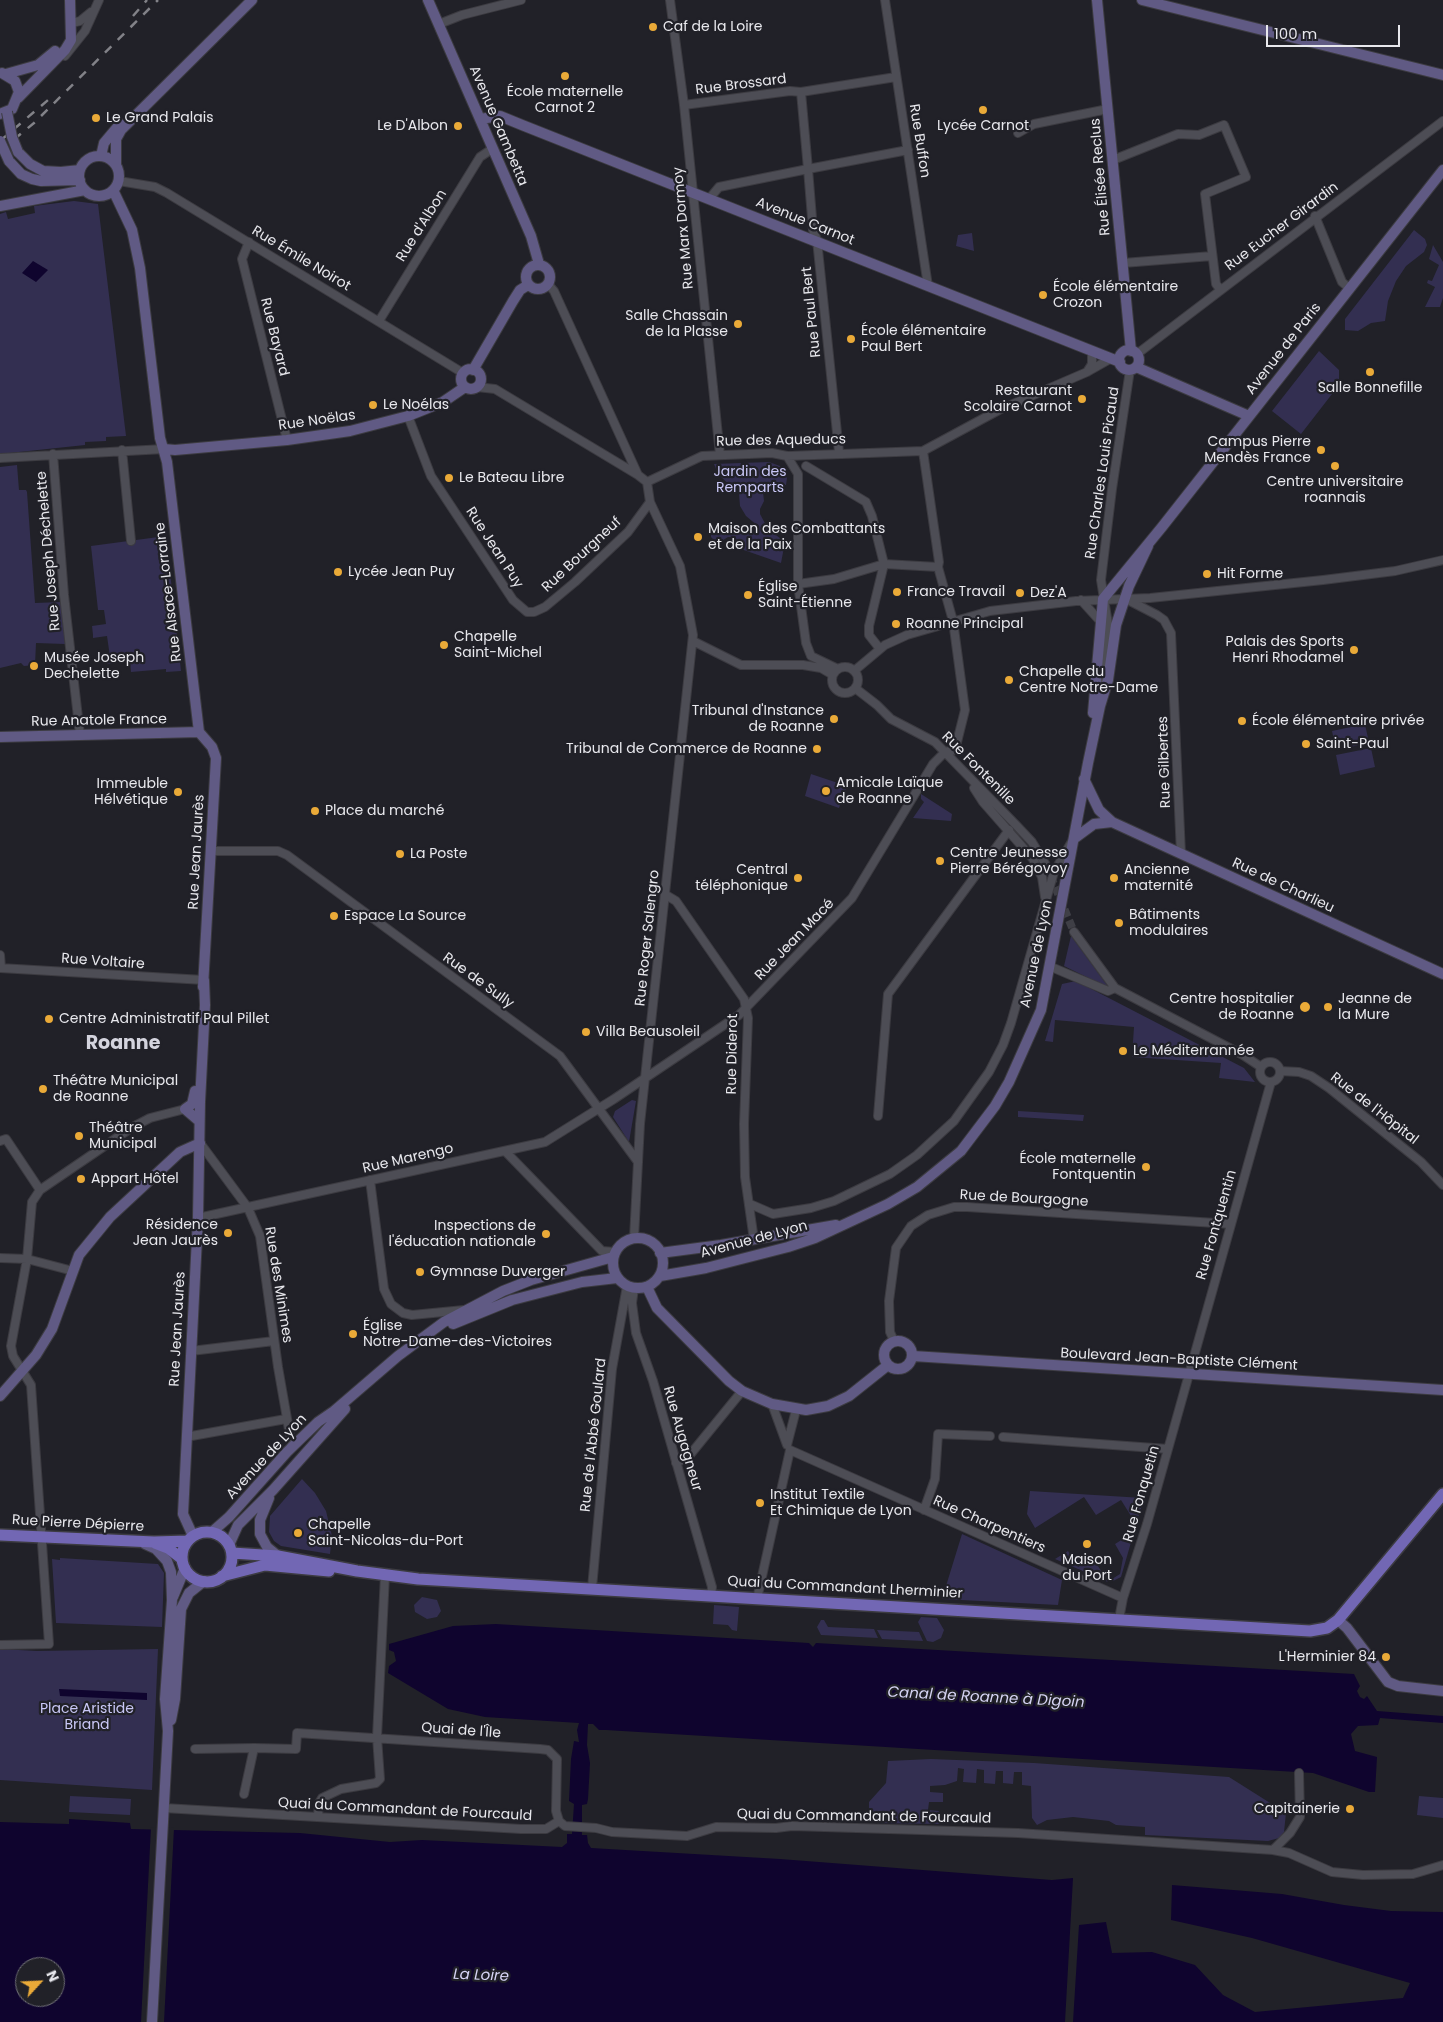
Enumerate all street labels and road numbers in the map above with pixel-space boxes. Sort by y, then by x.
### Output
street label: Avenue Gambetta [465,63,531,189]
street label: Rue Brossard [695,71,787,99]
street label: Rue Buffon [905,103,933,179]
street label: Rue Élisée Reclus [1087,118,1115,236]
street label: Rue Marx Dormoy [670,166,698,290]
street label: Rue Eucher Girardin [1222,179,1342,275]
street label: Rue d'Albon [393,187,451,265]
street label: Avenue Carnot [753,195,857,249]
street label: Rue Émile Noirot [249,223,353,295]
street label: Rue Paul Bert [799,266,825,358]
street label: Rue Bayard [256,296,292,378]
street label: Avenue de Paris [1243,300,1325,398]
street label: Rue Charles Louis Picaud [1083,386,1123,560]
street label: Rue Noëlas [277,407,357,435]
street label: Rue des Aqueducs [716,431,846,451]
street label: Rue Joseph Déchelette [34,471,64,631]
street label: Rue Jean Puy [462,504,526,592]
street label: Rue Bourgneuf [539,514,625,596]
street label: Rue Alsace-Lorraine [152,521,186,663]
street label: Rue Anatole France [31,711,167,731]
street label: Rue Gilbertes [1155,716,1175,808]
street label: Rue Fontenille [938,729,1018,809]
street label: Rue Jean Jaurès [186,794,208,910]
street label: Rue de Charlieu [1229,855,1337,917]
street label: Rue Roger Salengro [632,869,664,1007]
street label: Rue Jean Macé [752,896,838,984]
street label: Avenue de Lyon [1017,898,1057,1010]
street label: Rue de Sully [439,950,517,1012]
street label: Rue Voltaire [61,951,145,973]
street label: Rue Diderot [724,1014,742,1094]
street label: Rue de l'Hôpital [1327,1069,1421,1149]
street label: Rue Marengo [361,1140,455,1178]
street label: Rue Fontquentin [1193,1168,1241,1282]
street label: Rue de Bourgogne [959,1187,1089,1211]
street label: Avenue de Lyon [699,1218,809,1262]
street label: Rue des Minimes [261,1226,295,1344]
street label: Rue Jean Jaurès [167,1271,189,1387]
street label: Boulevard Jean-Baptiste Clément [1060,1345,1298,1375]
street label: Rue de l'Abbé Goulard [578,1357,610,1513]
street label: Rue Augagneur [659,1385,705,1493]
street label: Avenue de Lyon [223,1411,311,1503]
street label: Rue Fonquetin [1120,1444,1164,1544]
street label: Rue Charpentiers [930,1493,1048,1557]
street label: Rue Pierre Dépierre [12,1512,144,1536]
street label: Quai du Commandant Lherminier [727,1573,963,1603]
street label: Quai de l'Île [421,1720,501,1742]
street label: Quai du Commandant de Fourcauld [278,1795,532,1825]
street label: Quai du Commandant de Fourcauld [737,1806,991,1828]

